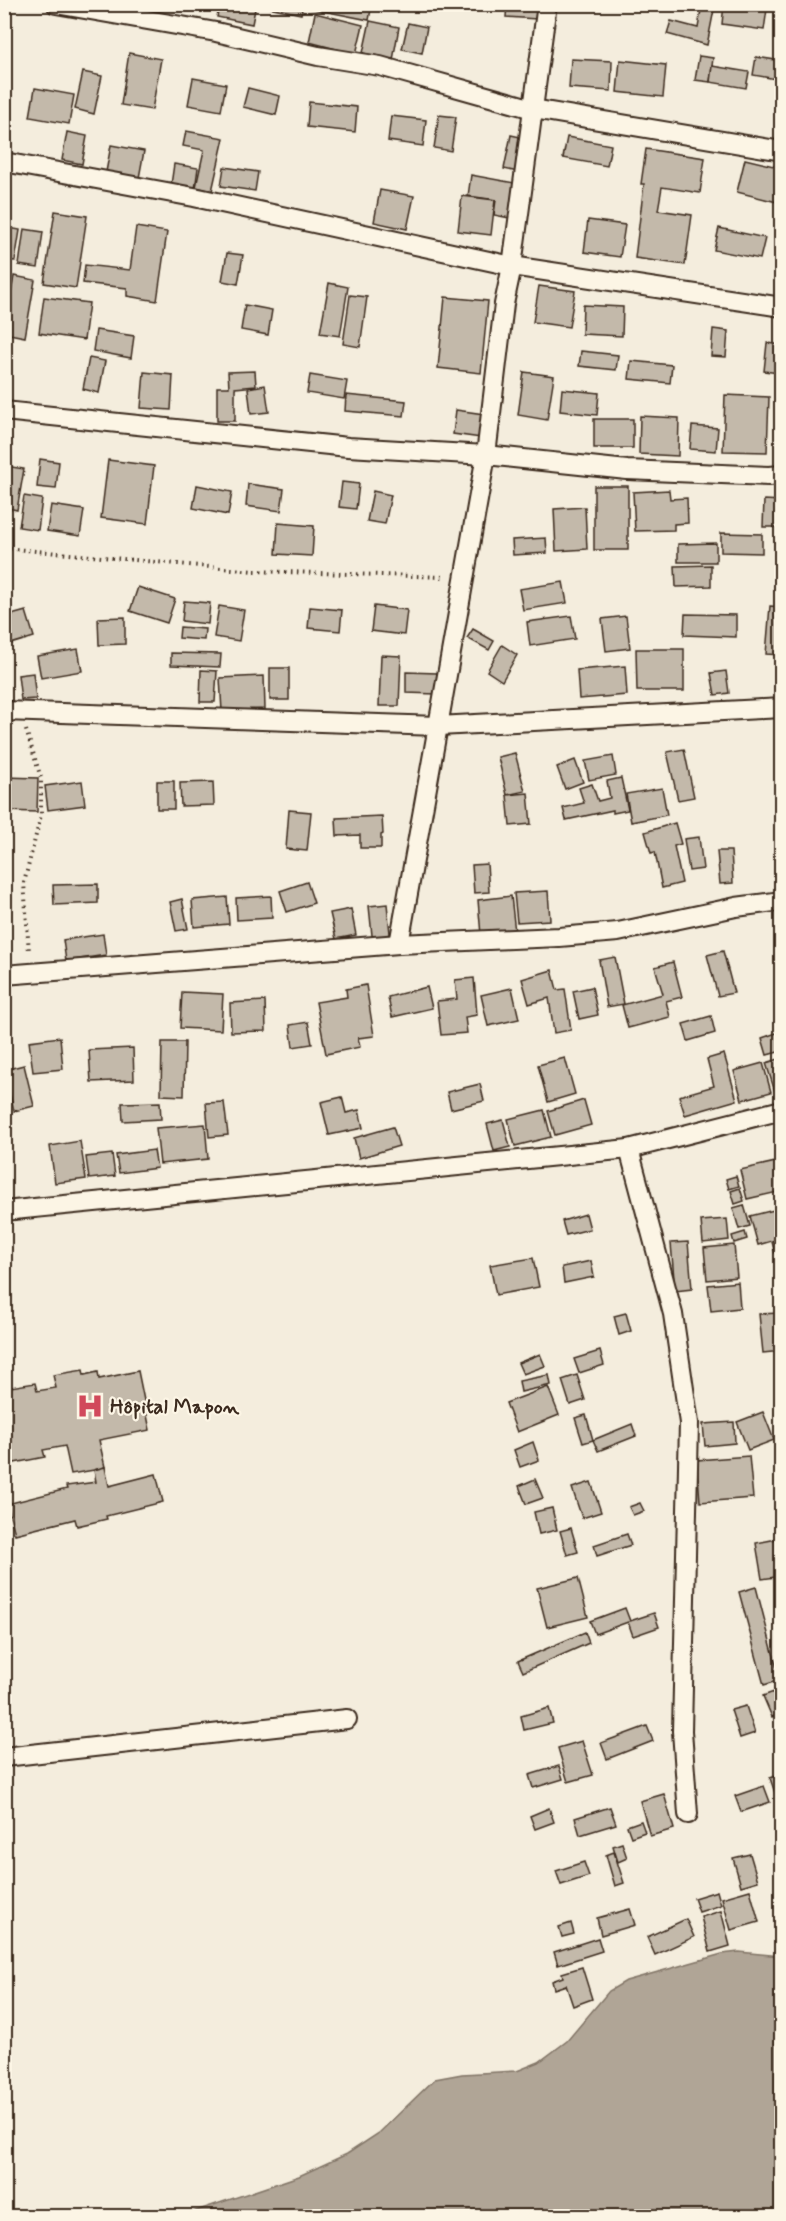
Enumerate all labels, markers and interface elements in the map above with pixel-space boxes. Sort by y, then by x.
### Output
hospital icon: Hôpital Mapon [75,1391,105,1421]
place label: Hôpital Mapon [110,1393,240,1421]

